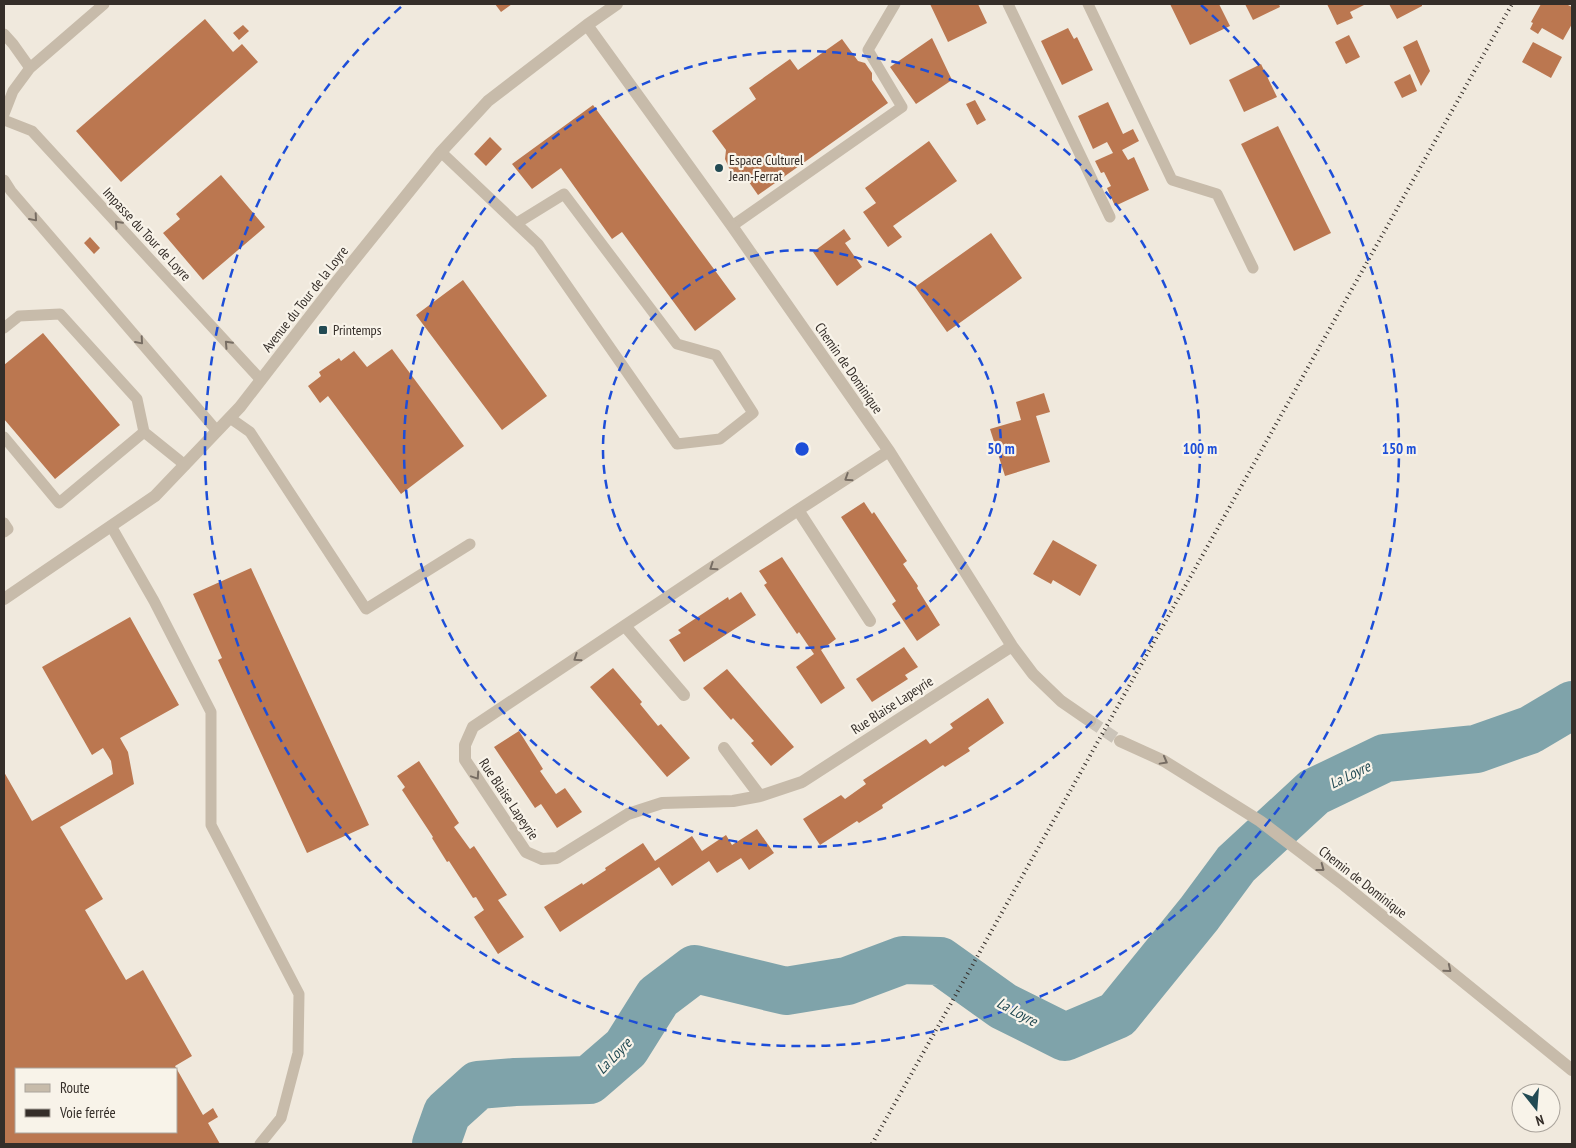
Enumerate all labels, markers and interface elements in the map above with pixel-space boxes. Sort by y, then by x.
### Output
place label: Espace Culturel Jean-Ferrat [728,151,804,185]
marker: Espace Culturel Jean-Ferrat [713,162,725,174]
street label: Impasse du Tour de Loyre [99,183,195,285]
one-way arrow [28,212,37,221]
one-way arrow [115,221,124,230]
street label: Avenue du Tour de la Loyre [258,242,352,356]
street label: Chemin de Dominique [811,319,887,417]
place label: Printemps [333,321,382,339]
marker: Printemps [317,324,329,336]
one-way arrow [134,335,143,344]
one-way arrow [225,341,234,350]
text: 50 m [987,439,1015,458]
text: 100 m [1183,439,1217,458]
text: 150 m [1382,439,1416,458]
centre of rings [793,440,811,458]
one-way arrow [845,471,854,481]
one-way arrow [709,561,718,570]
one-way arrow [574,651,583,661]
street label: Rue Blaise Lapeyrie [848,672,937,738]
street label: Rue Blaise Lapeyrie [475,755,543,843]
one-way arrow [1159,755,1168,765]
water label: La Loyre [1326,756,1374,793]
one-way arrow [470,771,479,780]
street label: Chemin de Dominique [1315,842,1411,922]
one-way arrow [1315,862,1324,870]
one-way arrow [1442,964,1451,972]
water label: La Loyre [994,993,1041,1031]
water label: La Loyre [592,1033,636,1078]
legend [15,1068,178,1133]
text: Route [60,1078,90,1097]
north arrow [1511,1083,1561,1133]
text: Voie ferrée [59,1103,116,1122]
text: N [1534,1111,1546,1130]

